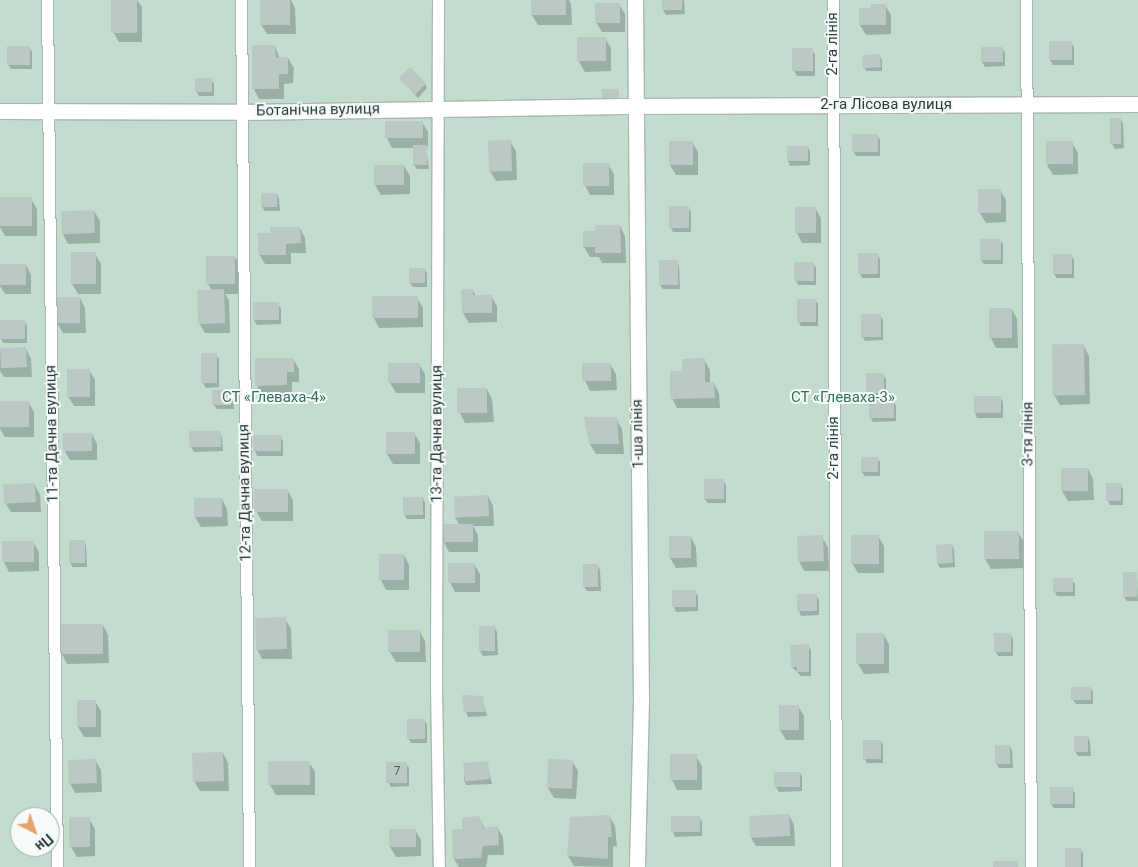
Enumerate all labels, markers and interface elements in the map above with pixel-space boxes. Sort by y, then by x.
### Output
street label: 2-га лінія [824,12,842,76]
street label: 2-га Лісова вулиця [820,96,952,114]
street label: Ботанічна вулиця [256,100,380,120]
street label: 11-та Дачна вулиця [42,365,62,503]
street label: 13-та Дачна вулиця [428,365,446,503]
park label: СТ «Глеваха-4» [222,389,326,407]
park label: СТ «Глеваха-3» [791,389,895,407]
street label: 1-ша лінія [628,399,648,469]
street label: 3-тя лінія [1019,402,1037,466]
street label: 2-га лінія [825,416,843,480]
street label: 12-та Дачна вулиця [235,424,255,562]
house number: 7 [394,765,400,779]
north arrow [10,807,60,857]
text: Пн [32,831,56,854]

